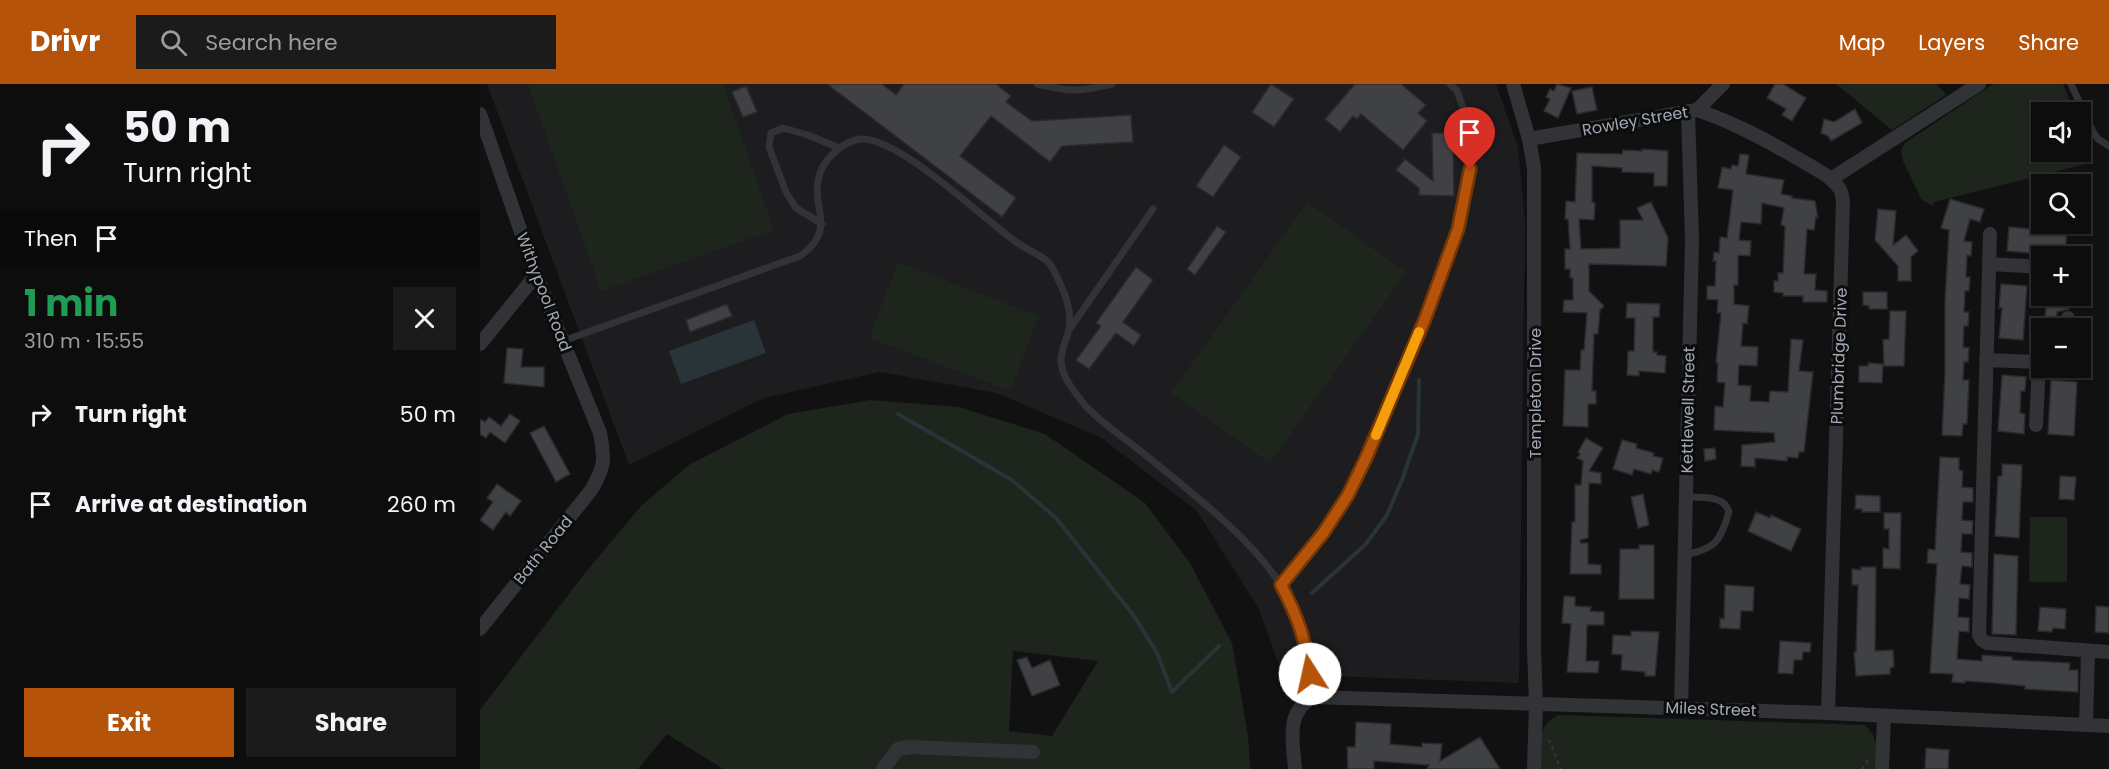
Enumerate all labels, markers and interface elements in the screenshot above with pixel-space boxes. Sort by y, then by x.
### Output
search box [136,15,556,69]
text: Drivr [30,22,100,61]
icon: search [157,26,190,59]
text: Search here [205,27,338,58]
text: Map [1839,28,1885,57]
text: Layers [1918,28,1985,57]
text: Share [2018,28,2079,57]
text: 50 m [123,98,231,157]
street label: Rowley Street [1580,100,1690,142]
map controls [2031,102,2091,378]
button: sound [2031,102,2091,162]
pin [1444,107,1495,169]
icon: right [24,108,102,186]
icon: arrive [1453,116,1486,149]
text: Turn right [123,154,252,191]
button: search [2031,174,2091,234]
icon: arrive [90,222,123,255]
text: Then [24,223,78,254]
street label: Withypool Road [511,229,577,355]
button: + [2031,246,2091,306]
text: 1 min [24,278,118,329]
button: close [393,287,456,350]
street label: Plumbridge Drive [1825,287,1853,425]
button: − [2031,318,2091,378]
text: 310 m · 15:55 [24,327,144,355]
street label: Templeton Drive [1524,328,1547,458]
street label: Kettlewell Street [1675,346,1701,474]
icon: right [24,398,57,431]
text: Turn right [75,399,186,430]
text: 50 m [400,399,456,430]
icon: arrive [24,488,57,521]
text: Arrive at destination [75,489,307,520]
text: 260 m [387,489,456,520]
street label: Bath Road [508,511,578,589]
position arrow [1278,642,1342,706]
button: Exit [24,688,234,757]
button: Share [246,688,456,757]
street label: Miles Street [1665,696,1757,722]

